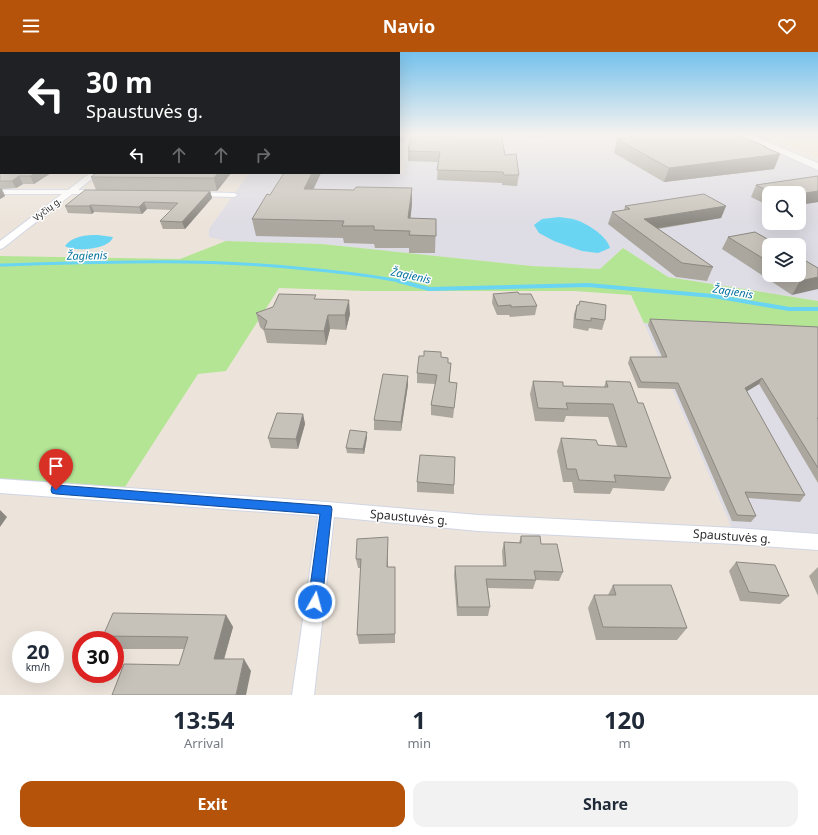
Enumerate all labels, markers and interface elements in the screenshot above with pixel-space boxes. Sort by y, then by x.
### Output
text: Navio [383,14,435,38]
icon: menu [20,15,42,37]
icon: heart [776,15,798,37]
text: 30 m [86,63,153,101]
icon: left [20,68,72,120]
text: Spaustuvės g. [86,99,203,123]
icon: left [126,144,148,166]
icon: ahead [168,144,190,166]
icon: ahead [210,144,232,166]
icon: right [252,144,274,166]
map controls [762,186,806,282]
button: search [762,186,806,230]
street label: Vyčių g. [30,194,64,224]
button: layers [762,238,806,282]
water label: Žagienis [65,247,108,263]
water label: Žagienis [389,263,433,287]
water label: Žagienis [711,280,755,302]
pin [39,449,73,490]
icon: arrive [45,455,67,477]
street label: Spaustuvės g. [369,505,449,529]
street label: Spaustuvės g. [693,525,771,547]
position arrow [294,581,336,623]
speed limit sign: 30 [72,631,124,683]
text: 20 [27,638,49,665]
text: km/h [26,660,50,674]
text: 13:54 [173,703,235,736]
text: 1 [412,703,426,736]
text: 120 [604,703,645,736]
text: Arrival [184,734,224,752]
text: min [407,734,431,752]
text: m [618,734,631,752]
button: Exit [20,781,405,827]
button: Share [413,781,798,827]

